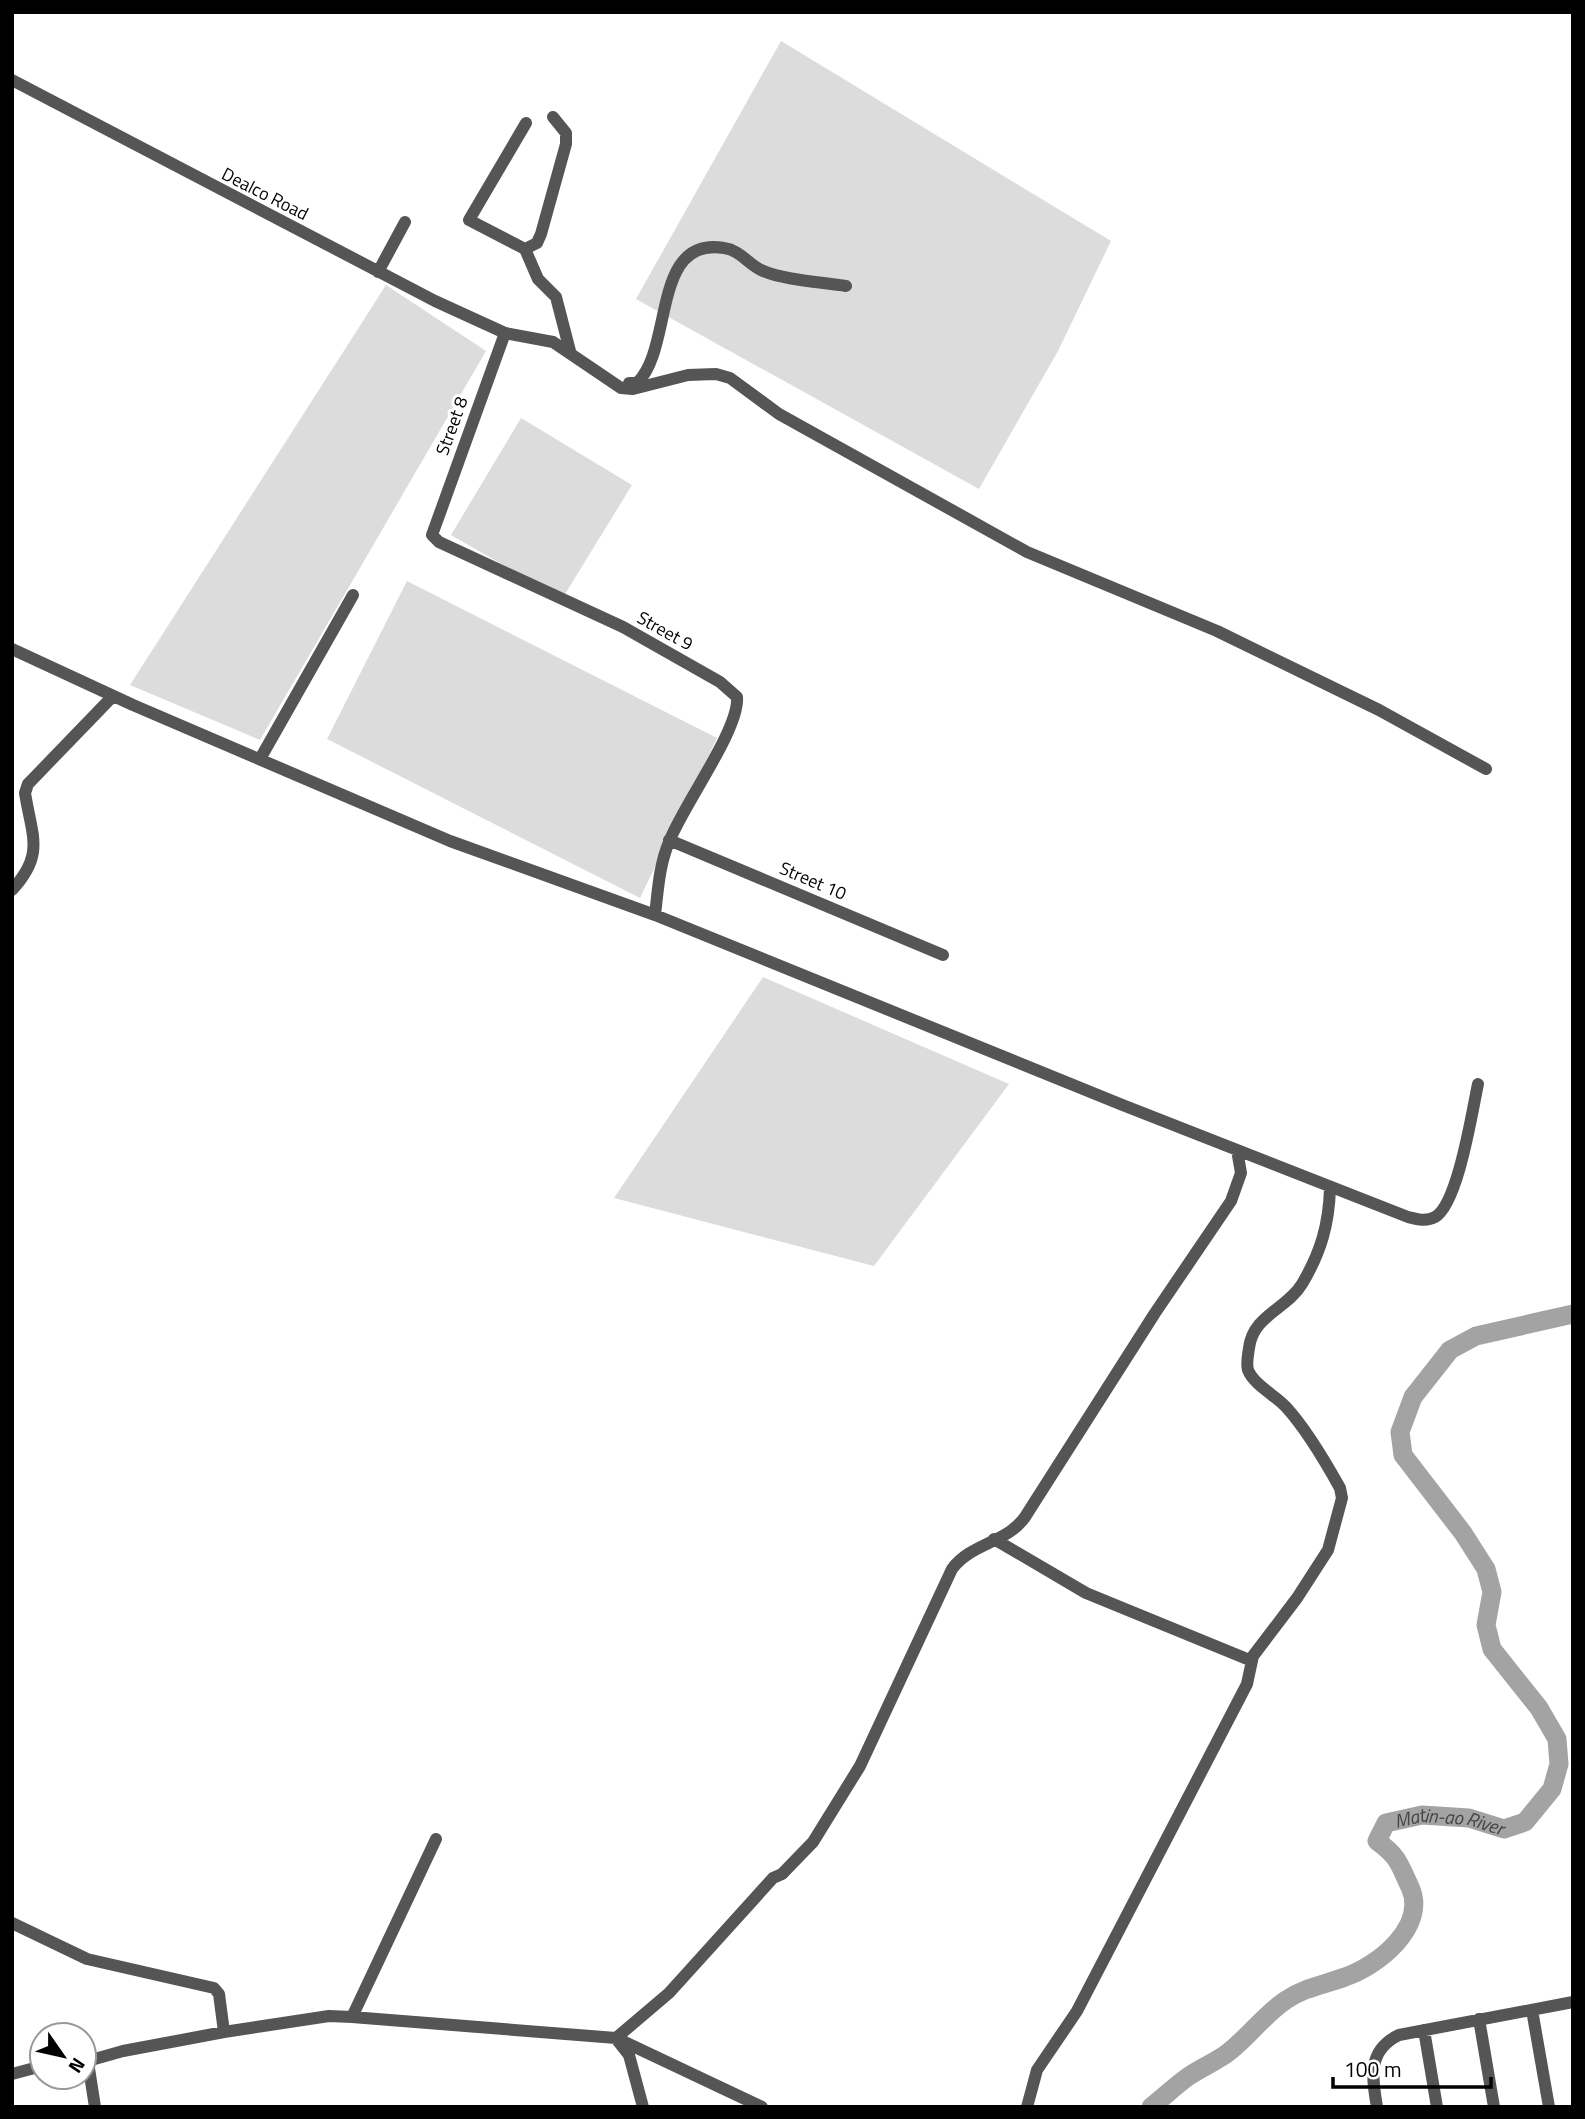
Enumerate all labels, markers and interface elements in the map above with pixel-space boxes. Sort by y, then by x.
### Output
street label: Dealco Road [217,160,313,227]
street label: Street 8 [429,393,475,459]
street label: Street 9 [632,604,698,657]
street label: Street 10 [775,854,851,907]
water label: Matin-ao River [1391,1799,1510,1843]
north arrow [28,2021,98,2091]
scale bar [1333,2046,1490,2090]
text: N [62,2052,93,2079]
text: 100 m [1344,2053,1401,2085]

